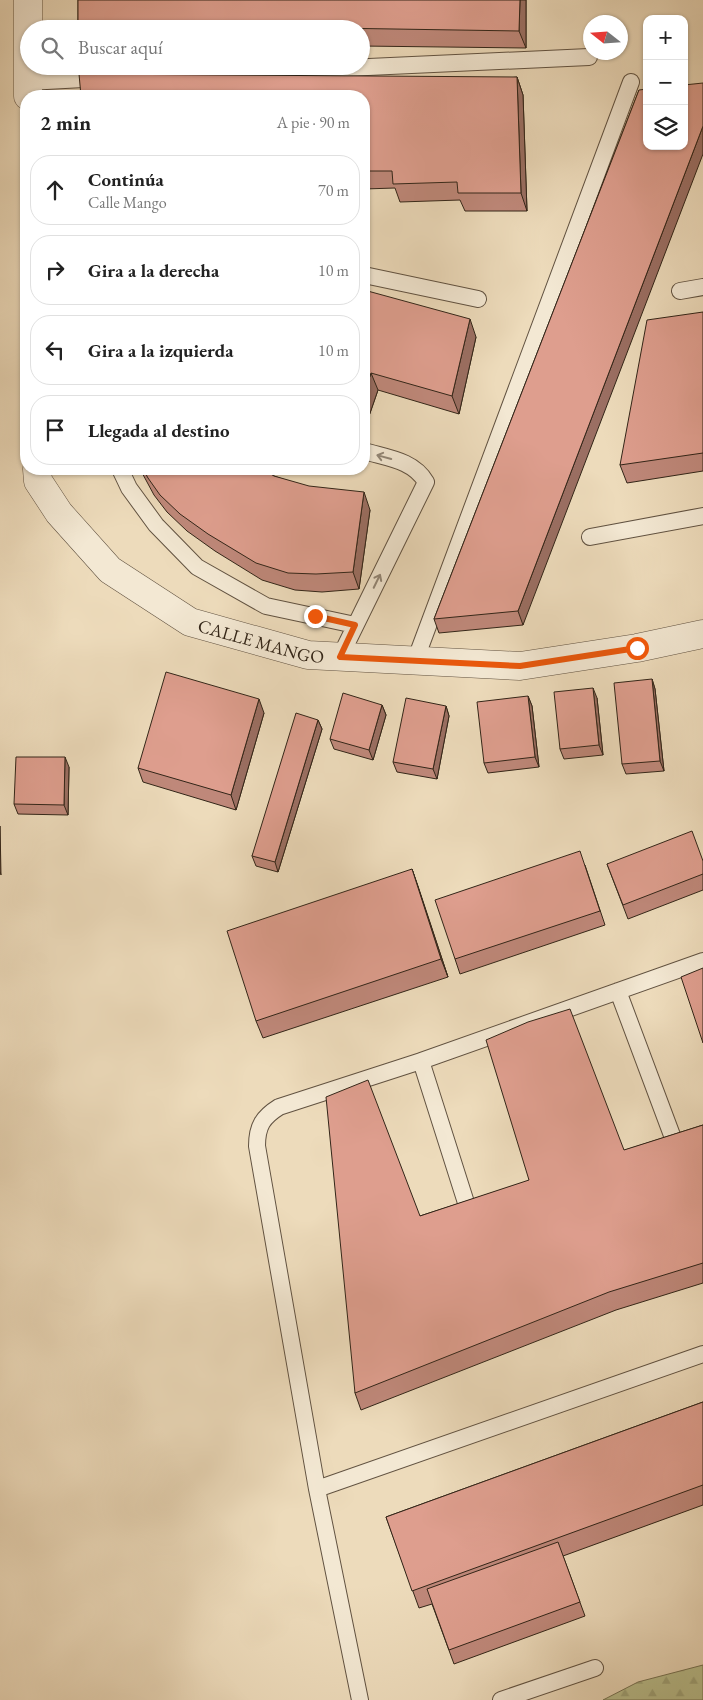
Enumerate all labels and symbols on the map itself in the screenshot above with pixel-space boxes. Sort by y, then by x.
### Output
north arrow [583,15,628,60]
one-way arrow [376,452,392,461]
one-way arrow [373,574,382,589]
route end [304,605,327,628]
street label: CALLE MANGO [195,613,325,667]
route start [626,637,649,660]

